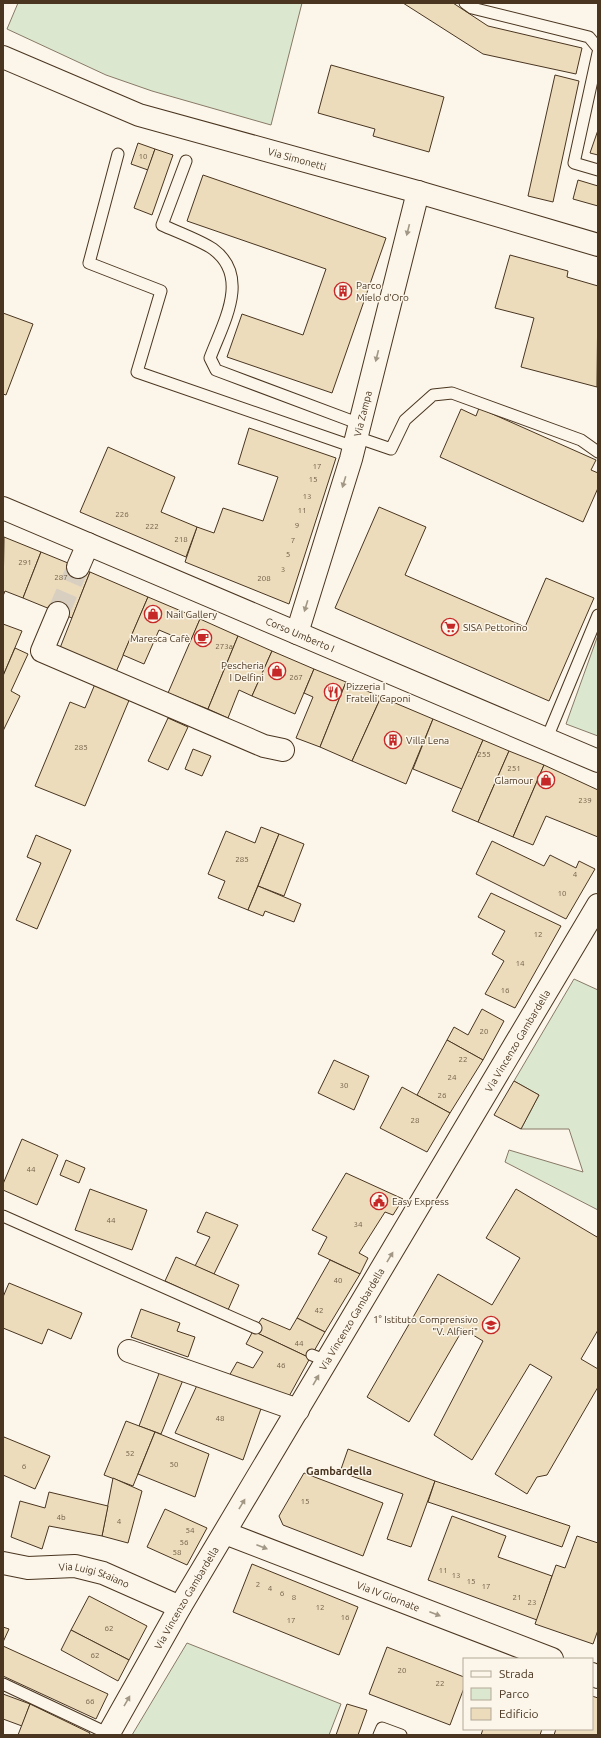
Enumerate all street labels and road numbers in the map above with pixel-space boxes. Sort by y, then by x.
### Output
street label: Via Simonetti [267,146,328,172]
street label: Via Zampa [352,390,374,438]
street label: Corso Umberto I [264,615,336,654]
street label: Via Vincenzo Gambardella [483,988,552,1094]
street label: Via Vincenzo Gambardella [317,1266,387,1372]
street label: Via Vincenzo Gambardella [152,1545,221,1651]
street label: Via Luigi Staiano [58,1561,131,1590]
street label: Via IV Giornate [355,1579,421,1614]

